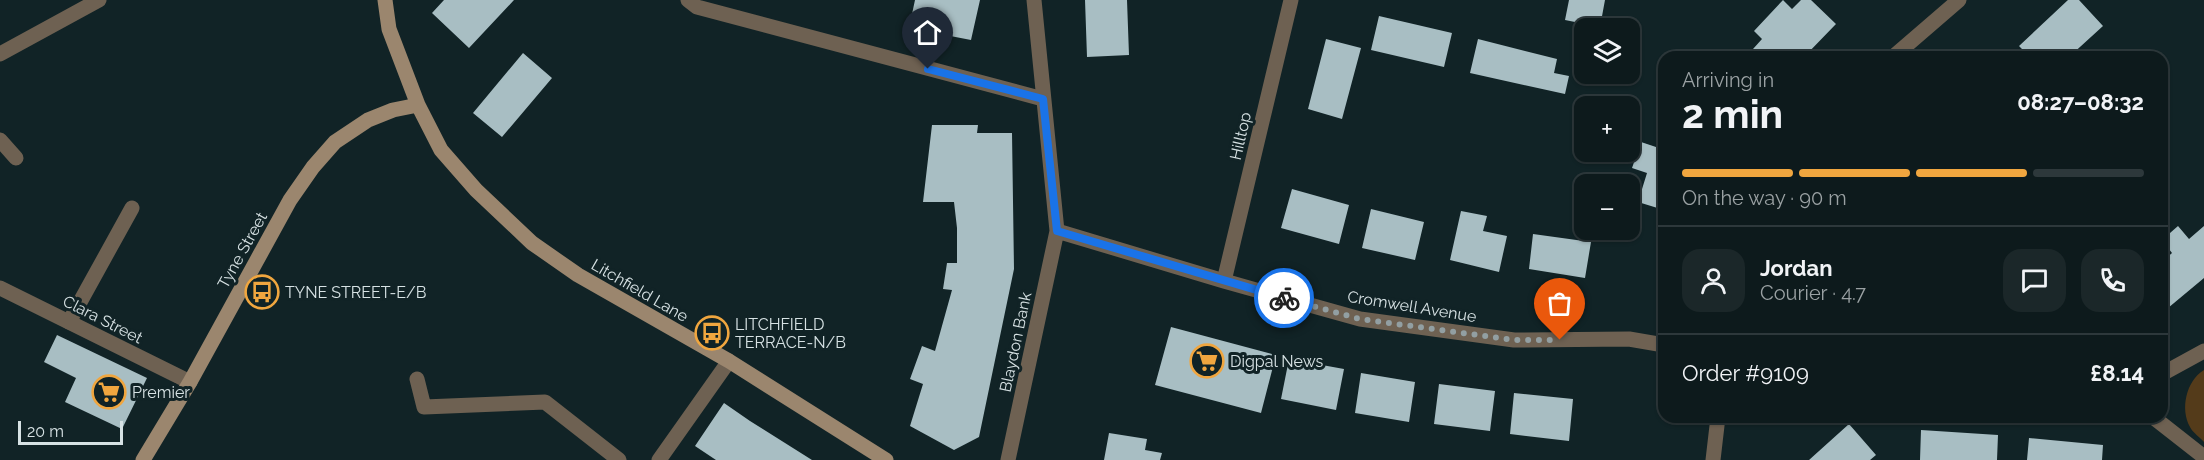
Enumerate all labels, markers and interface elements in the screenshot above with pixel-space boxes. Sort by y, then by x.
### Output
pin [902,7,953,69]
icon: home [911,16,944,49]
map controls [1574,18,1640,240]
button: layers [1574,18,1640,84]
text: Arriving in [1682,68,1774,92]
text: 08:27–08:32 [2017,89,2144,115]
text: 2 min [1682,91,1783,137]
button: + [1574,96,1640,162]
street label: Hilltop [1226,110,1255,162]
button: − [1574,174,1640,240]
text: On the way · 90 m [1682,186,1847,210]
street label: Tyne Street [214,208,271,292]
button: person [1682,249,1745,312]
button: chat [2003,249,2066,312]
button: phone [2081,249,2144,312]
street label: Litchfield Lane [588,255,692,326]
text: Jordan [1760,255,1832,281]
courier [1254,268,1314,328]
bus stop icon: TYNE STREET-E/B [244,274,280,310]
pin [1534,278,1585,340]
text: Courier · 4.7 [1760,281,1866,305]
icon: bike [1268,282,1301,315]
place label: TYNE STREET-E/B [285,283,426,302]
street label: Cromwell Avenue [1346,287,1478,326]
icon: bag [1543,287,1576,320]
street label: Blaydon Bank [996,290,1035,394]
street label: Clara Street [60,291,146,348]
bus stop icon: LITCHFIELD TERRACE-N/B [694,315,730,351]
place label: LITCHFIELD TERRACE-N/B [735,315,846,352]
supermarket icon: Digpal News [1189,343,1225,379]
place label: Digpal News [1230,352,1324,371]
text: Order #9109 [1682,360,1809,386]
text: £8.14 [2090,360,2144,386]
supermarket icon: Premier [91,374,127,410]
place label: Premier [132,383,190,402]
scale bar [18,418,123,446]
text: 20 m [27,422,64,441]

